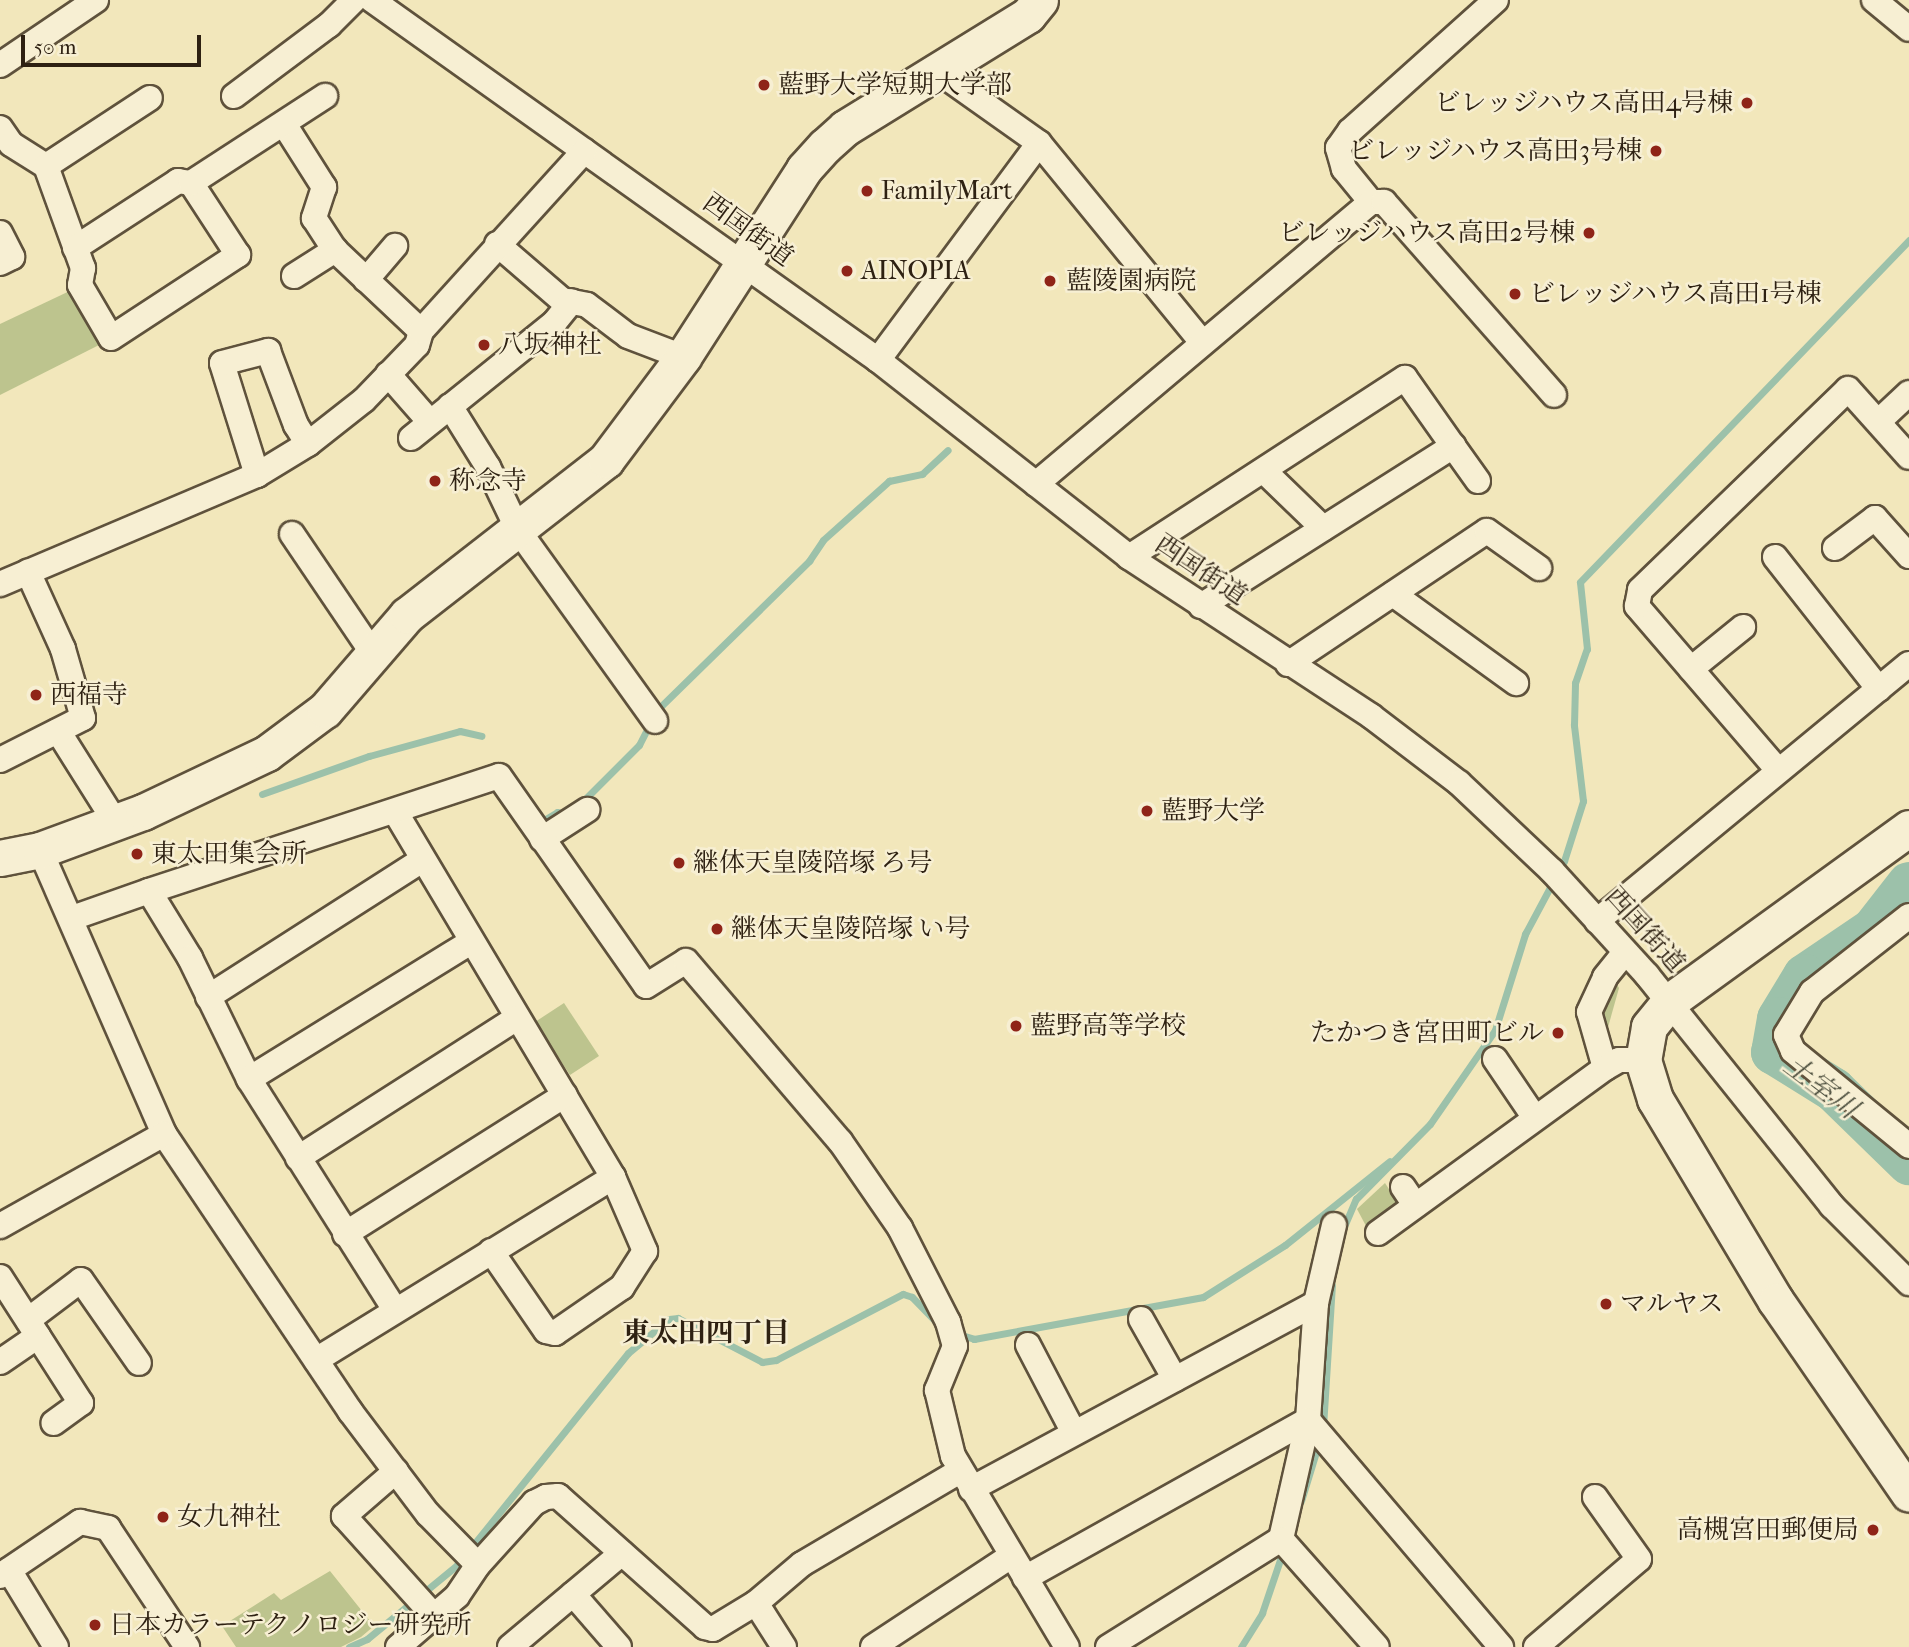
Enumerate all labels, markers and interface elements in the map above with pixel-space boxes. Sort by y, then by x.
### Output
scale bar [24,21,205,65]
text: 50 m [34,35,77,59]
place label: 藍野大学短期大学部 [778,69,1012,101]
marker: 藍野大学短期大学部 [756,77,772,93]
place label: ビレッジハウス高田4号棟 [1432,87,1733,119]
marker: ビレッジハウス高田4号棟 [1739,95,1755,111]
place label: ビレッジハウス高田3号棟 [1345,135,1642,167]
marker: ビレッジハウス高田3号棟 [1648,143,1664,159]
place label: FamilyMart [881,175,1012,207]
marker: FamilyMart [859,183,875,199]
street label: 西国街道 [697,187,799,273]
place label: ビレッジハウス高田2号棟 [1276,217,1575,249]
marker: ビレッジハウス高田2号棟 [1581,225,1597,241]
place label: AINOPIA [861,255,970,287]
marker: AINOPIA [839,263,855,279]
place label: 藍陵園病院 [1066,265,1196,297]
marker: 藍陵園病院 [1040,271,1060,291]
place label: ビレッジハウス高田1号棟 [1529,278,1824,310]
marker: ビレッジハウス高田1号棟 [1507,286,1523,302]
place label: 八坂神社 [498,329,602,361]
marker: 八坂神社 [476,337,492,353]
place label: 称念寺 [449,465,527,497]
marker: 称念寺 [427,473,443,489]
street label: 西国街道 [1149,528,1253,612]
place label: 西福寺 [50,679,128,711]
marker: 西福寺 [28,687,44,703]
place label: 藍野大学 [1161,795,1265,827]
marker: 藍野大学 [1139,803,1155,819]
place label: 東太田集会所 [151,838,307,870]
marker: 東太田集会所 [129,846,145,862]
place label: 継体天皇陵陪塚 ろ号 [693,847,933,879]
marker: 継体天皇陵陪塚 ろ号 [671,855,687,871]
street label: 西国街道 [1599,881,1691,979]
place label: 継体天皇陵陪塚 い号 [731,913,971,945]
marker: 継体天皇陵陪塚 い号 [709,921,725,937]
place label: 藍野高等学校 [1030,1010,1186,1042]
place label: たかつき宮田町ビル [1310,1017,1544,1049]
marker: 藍野高等学校 [1008,1018,1024,1034]
marker: たかつき宮田町ビル [1550,1025,1566,1041]
water label: 土室川 [1777,1048,1865,1126]
place label: マルヤス [1620,1288,1724,1320]
marker: マルヤス [1598,1296,1614,1312]
district label: 東太田四丁目 [622,1316,790,1350]
place label: 女九神社 [177,1501,281,1533]
marker: 女九神社 [155,1509,171,1525]
place label: 高槻宮田郵便局 [1677,1514,1859,1546]
marker: 高槻宮田郵便局 [1865,1522,1881,1538]
place label: 日本カラーテクノロジー研究所 [109,1609,473,1641]
marker: 日本カラーテクノロジー研究所 [87,1617,103,1633]

